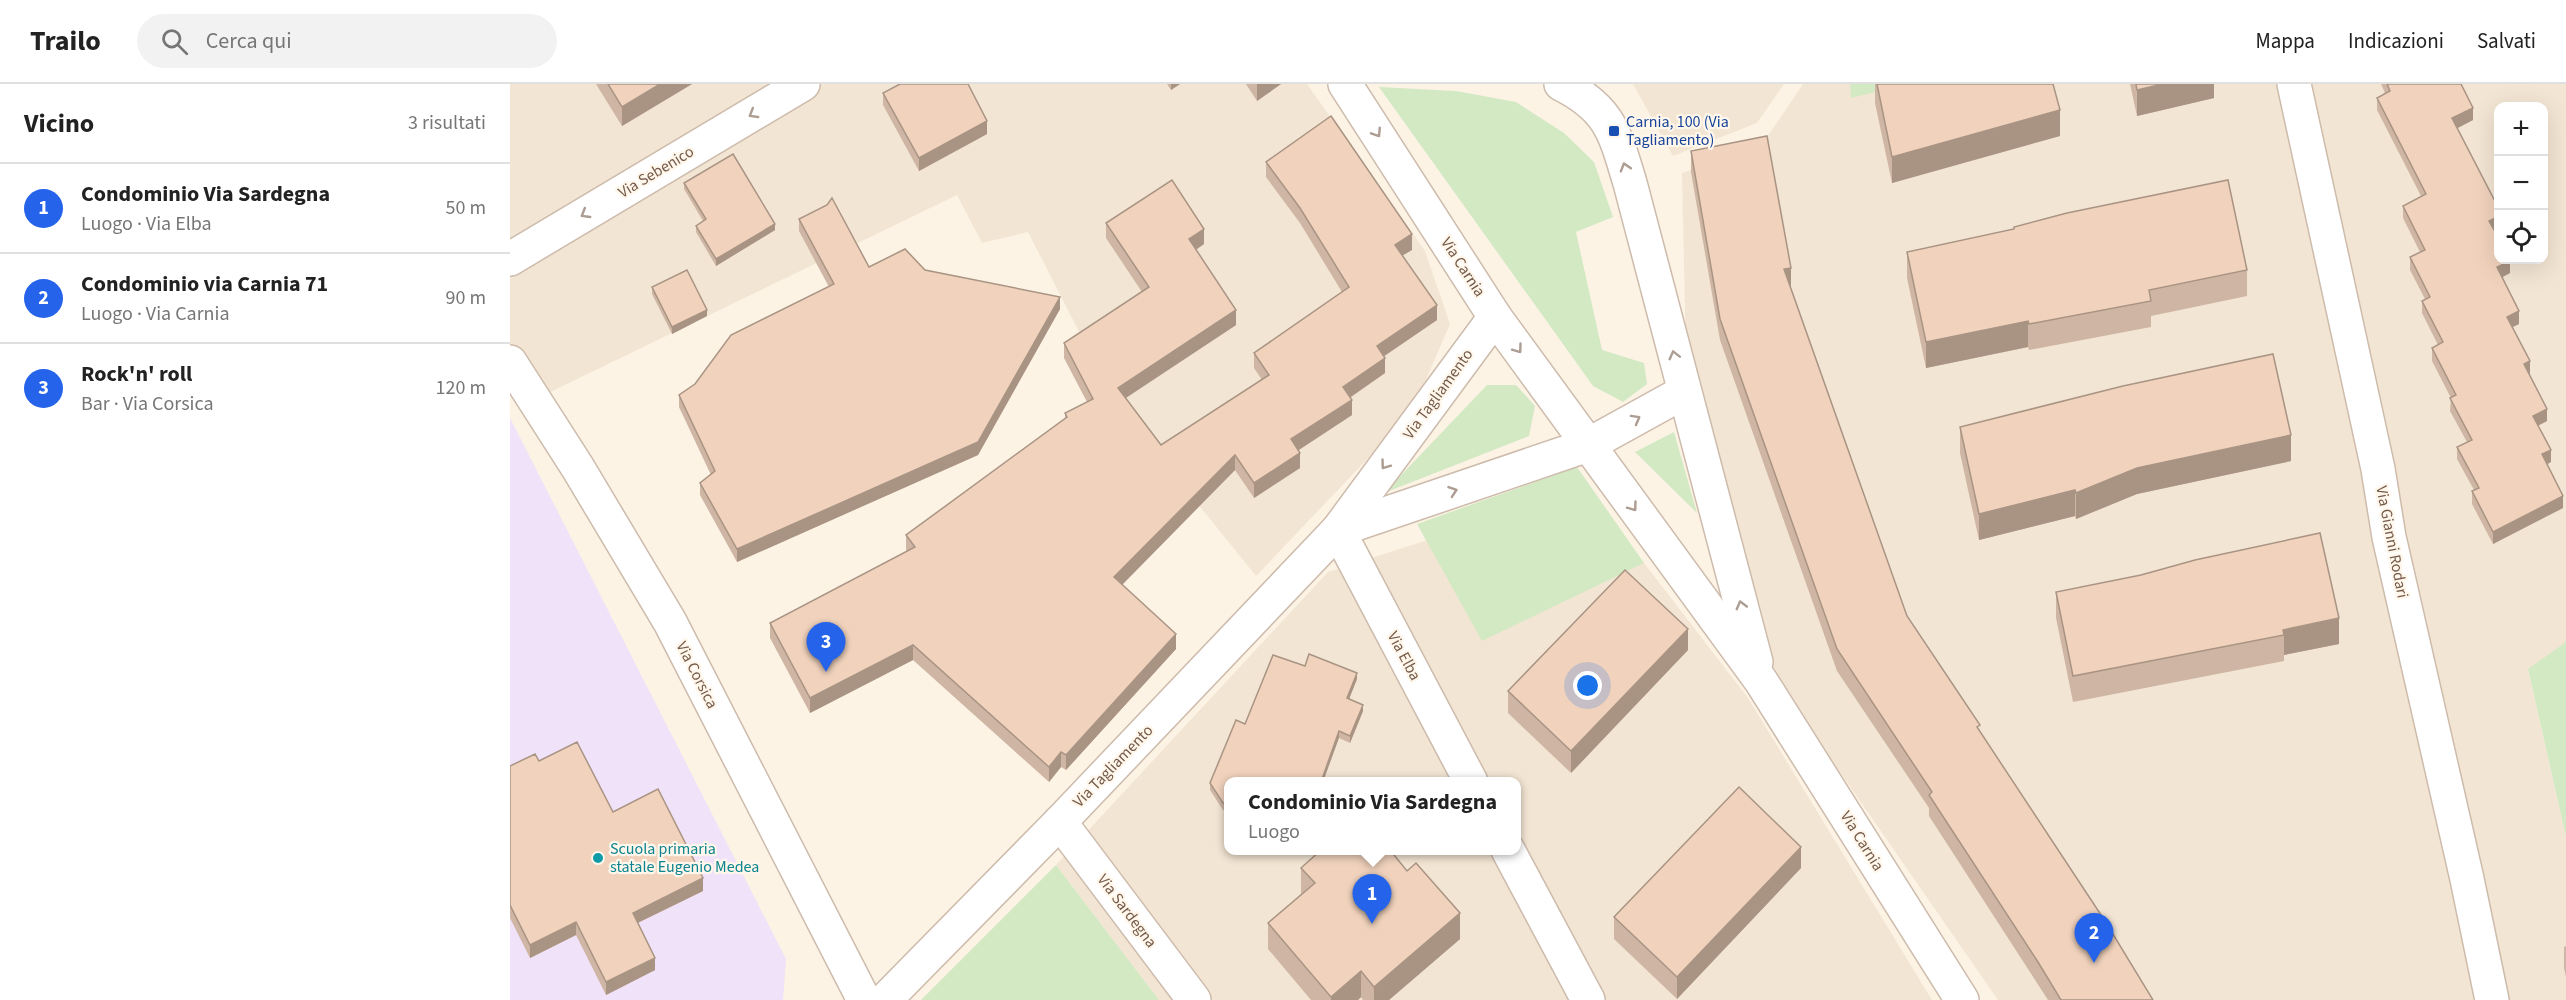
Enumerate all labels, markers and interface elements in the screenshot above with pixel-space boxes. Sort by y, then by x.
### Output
search box [137,14,557,68]
text: Trailo [30,21,101,61]
icon: search [158,25,191,58]
text: Cerca qui [206,25,292,57]
text: Mappa [2256,26,2315,56]
text: Indicazioni [2348,26,2444,56]
text: Salvati [2477,26,2536,56]
map controls [2494,102,2548,264]
button: + [2494,102,2548,156]
text: Vicino [24,105,94,142]
one-way arrow [749,107,759,118]
text: 3 risultati [408,109,486,137]
place label: Carnia, 100 (Via Tagliamento) [1626,111,1729,151]
marker: Carnia, 100 (Via Tagliamento) [1607,124,1621,138]
one-way arrow [1369,127,1381,137]
street label: Via Sebenico [614,141,698,203]
button: − [2494,156,2548,210]
one-way arrow [1620,162,1632,173]
text: Condominio Via Sardegna [81,178,330,210]
text: 1 [38,194,49,222]
text: 50 m [446,194,486,222]
one-way arrow [581,207,591,219]
text: Luogo · Via Elba [81,210,212,238]
button: locate [2494,210,2548,264]
street label: Via Carnia [1436,233,1490,301]
text: Condominio via Carnia 71 [81,268,328,300]
text: 2 [38,284,49,312]
text: 90 m [446,284,486,312]
text: Luogo · Via Carnia [81,300,230,328]
one-way arrow [1511,342,1522,353]
street label: Via Tagliamento [1398,344,1478,444]
one-way arrow [1669,350,1682,360]
text: Rock'n' roll [81,358,192,390]
text: 3 [38,374,49,402]
text: 120 m [436,374,486,402]
text: Bar · Via Corsica [81,390,214,418]
one-way arrow [1629,414,1640,426]
one-way arrow [1382,459,1393,470]
street label: Via Gianni Rodari [2370,484,2414,600]
one-way arrow [1447,486,1458,498]
one-way arrow [1626,500,1637,511]
one-way arrow [1735,600,1748,610]
pin: 3 [806,622,846,672]
street label: Via Elba [1382,628,1426,684]
street label: Via Corsica [671,638,723,712]
your location [1573,671,1602,700]
street label: Via Tagliamento [1068,720,1158,812]
popup [1224,777,1521,855]
text: Condominio Via Sardegna [1248,786,1497,818]
street label: Via Carnia [1835,807,1889,875]
text: Luogo [1248,818,1300,846]
place label: Scuola primaria statale Eugenio Medea [610,838,759,878]
marker: Scuola primaria statale Eugenio Medea [591,851,605,865]
street label: Via Sardegna [1092,870,1162,952]
pin: 1 [1352,874,1392,924]
pin: 2 [2074,914,2114,963]

